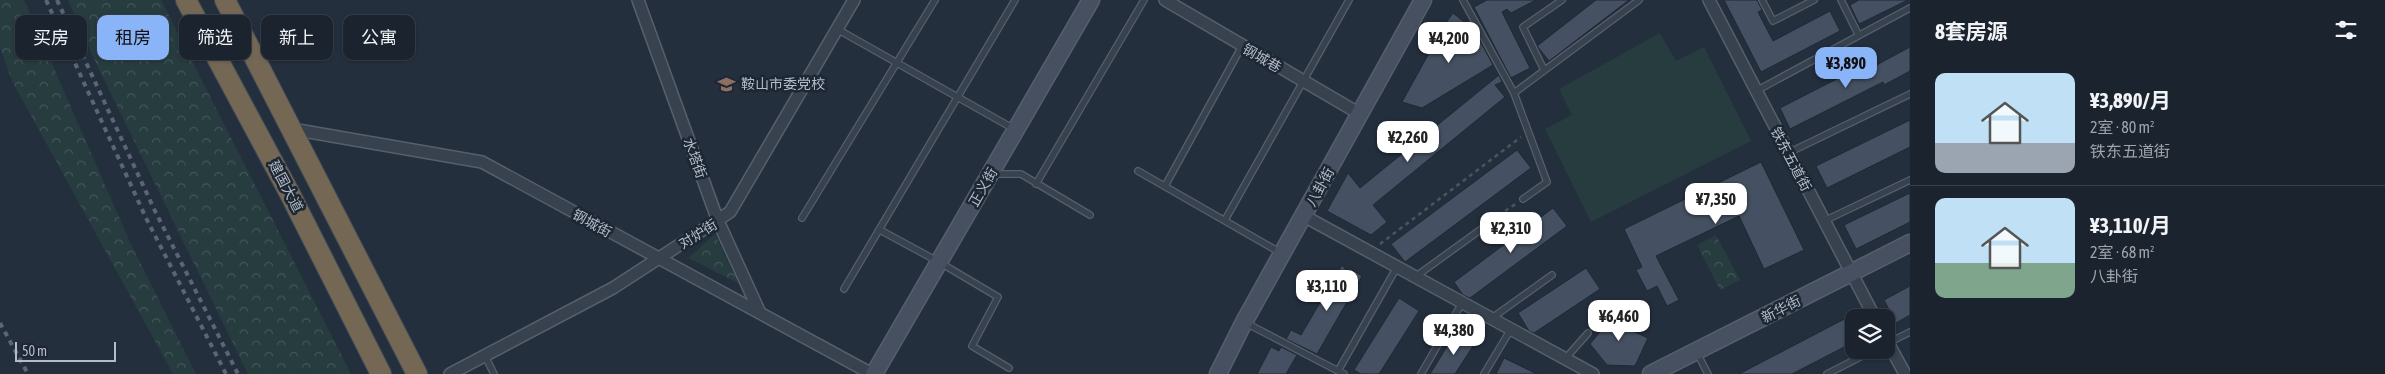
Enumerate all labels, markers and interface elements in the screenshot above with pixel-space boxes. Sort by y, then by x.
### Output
chip: 买房 [15,15,87,60]
chip: 租房 [97,15,169,60]
chip: 筛选 [179,15,251,60]
chip: 新上 [261,15,333,60]
chip: 公寓 [343,15,415,60]
icon: filters [2332,16,2360,44]
text: 8套房源 [1935,19,2008,43]
pin: ¥4,200 [1408,22,1490,64]
text: ¥4,200 [1429,29,1469,47]
street label: 钢城巷 [1240,41,1284,75]
pin: ¥3,890 [1805,46,1887,89]
text: ¥3,890 [1826,54,1866,72]
school or university icon: 鞍山市委党校 [717,74,737,94]
place label: 鞍山市委党校 [741,76,825,92]
text: ¥3,890/月 [2090,88,2171,112]
icon: home [1975,93,2035,153]
text: 2室 · 80 m² [2090,118,2155,136]
pin: ¥2,260 [1367,120,1449,163]
street label: 铁东五道街 [1768,124,1814,194]
text: ¥2,260 [1388,128,1428,146]
street label: 水塔街 [680,136,710,180]
text: 铁东五道街 [2090,142,2170,160]
street label: 建国大道 [266,158,306,214]
street label: 正义街 [966,165,1000,209]
street label: 八卦街 [1303,165,1337,209]
pin: ¥7,350 [1675,182,1757,225]
text: ¥7,350 [1696,190,1736,208]
street label: 钢城街 [570,206,614,240]
pin: ¥2,310 [1470,212,1552,254]
text: ¥3,110/月 [2090,213,2171,237]
street label: 对炉街 [676,216,720,252]
icon: home [1975,218,2035,278]
text: ¥2,310 [1491,219,1531,237]
text: 2室 · 68 m² [2090,243,2155,261]
text: 八卦街 [2090,267,2138,285]
pin: ¥3,110 [1286,270,1368,312]
text: ¥3,110 [1307,277,1347,295]
street label: 新华街 [1759,292,1803,326]
pin: ¥6,460 [1578,300,1660,342]
text: ¥6,460 [1599,307,1639,325]
map controls [1845,309,1895,359]
button: layers [1845,309,1895,359]
pin: ¥4,380 [1413,314,1495,356]
text: ¥4,380 [1434,321,1474,339]
scale bar [15,339,116,362]
text: 50 m [22,343,47,359]

